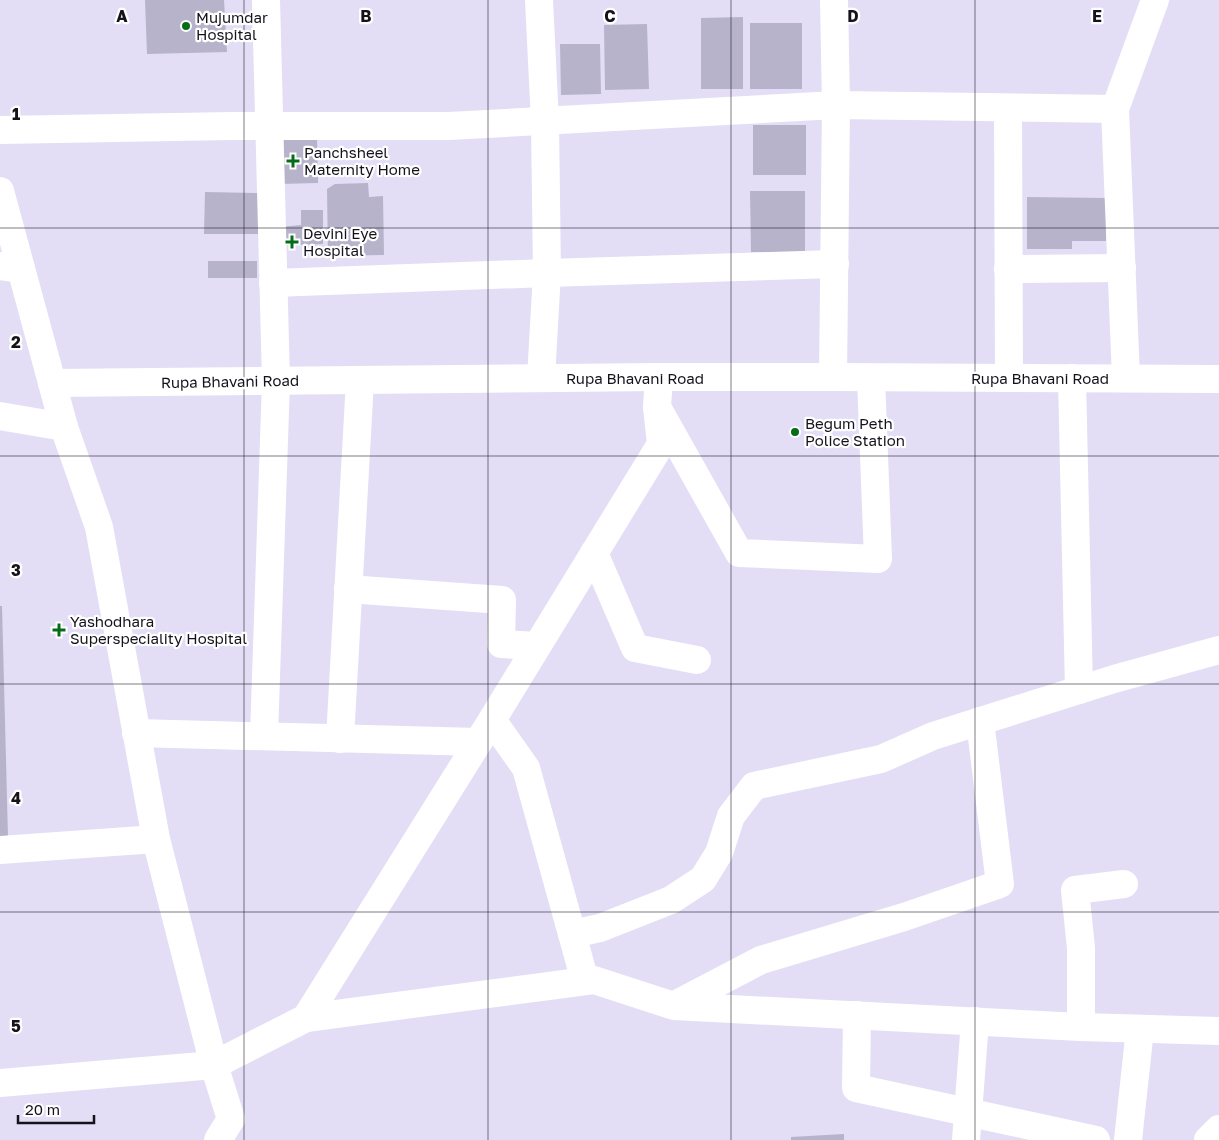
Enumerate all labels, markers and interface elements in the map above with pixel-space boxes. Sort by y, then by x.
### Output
text: A [116,6,128,26]
text: B [360,6,372,26]
text: C [604,6,616,26]
text: D [847,6,859,26]
text: E [1092,6,1102,26]
place label: Mujumdar Hospital [196,8,268,43]
marker: Mujumdar Hospital [180,20,192,32]
text: 1 [12,104,20,124]
place label: Panchsheel Maternity Home [304,143,420,178]
marker: Panchsheel Maternity Home [286,154,300,168]
place label: Devini Eye Hospital [303,224,377,259]
marker: Devini Eye Hospital [285,235,299,249]
text: 2 [11,332,21,352]
street label: Rupa Bhavani Road [566,369,704,387]
street label: Rupa Bhavani Road [971,369,1109,387]
street label: Rupa Bhavani Road [161,371,299,391]
place label: Begum Peth Police Station [805,414,905,449]
marker: Begum Peth Police Station [789,426,801,438]
text: 3 [11,560,21,580]
place label: Yashodhara Superspeciality Hospital [70,612,247,647]
marker: Yashodhara Superspeciality Hospital [52,623,66,637]
text: 4 [11,788,21,808]
text: 5 [11,1016,21,1036]
scale bar [18,1092,94,1124]
text: 20 m [25,1100,60,1118]

